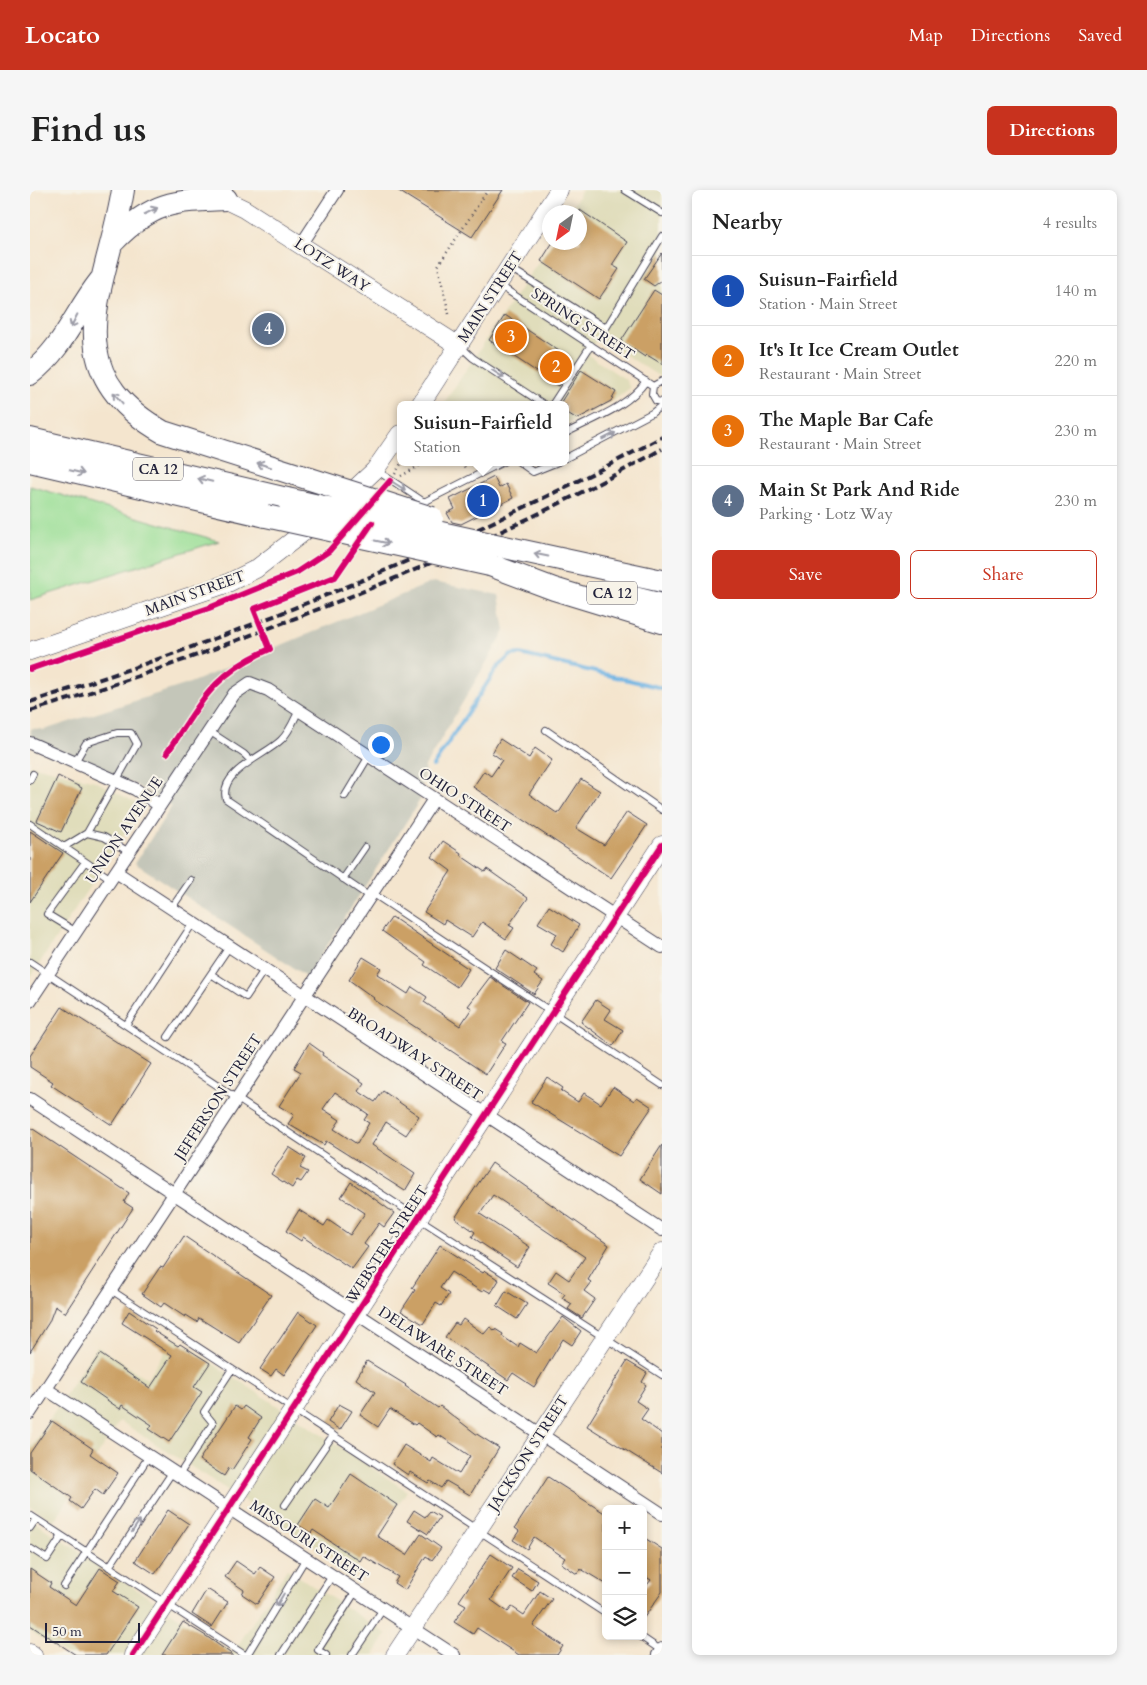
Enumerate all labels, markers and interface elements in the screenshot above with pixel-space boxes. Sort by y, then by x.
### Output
text: Locato [25,19,100,52]
text: Map [909,23,943,48]
text: Directions [971,23,1050,48]
text: Saved [1078,23,1122,48]
text: Find us [30,106,146,154]
button: Directions [987,106,1117,155]
north arrow [542,205,587,250]
one-way arrow [144,206,159,216]
text: Nearby [712,208,783,237]
text: 4 results [1043,212,1097,234]
street label: LOTZ WAY [290,233,374,297]
street label: MAIN STREET [453,247,527,347]
text: Suisun-Fairfield [759,267,898,293]
text: 1 [724,280,732,302]
text: 140 m [1055,280,1097,302]
street label: SPRING STREET [528,283,638,365]
text: Station · Main Street [759,293,897,315]
pin: 4 [252,310,284,348]
one-way arrow [69,313,79,328]
pin: 3 [495,318,527,356]
text: It's It Ice Cream Outlet [759,337,959,363]
pin: 2 [540,348,572,386]
text: 2 [724,350,732,372]
text: 220 m [1055,350,1097,372]
text: Restaurant · Main Street [759,363,921,385]
one-way arrow [491,369,505,380]
one-way arrow [113,391,124,404]
popup [397,401,569,466]
text: The Maple Bar Cafe [759,407,934,433]
text: Suisun-Fairfield [414,410,552,436]
text: 3 [724,420,732,442]
text: 230 m [1055,420,1097,442]
one-way arrow [601,431,616,440]
text: Restaurant · Main Street [759,433,921,455]
text: Station [414,436,461,458]
road number: CA 12 [133,458,183,480]
one-way arrow [256,459,272,469]
one-way arrow [69,468,85,477]
one-way arrow [198,475,214,484]
text: Main St Park And Ride [759,477,960,503]
one-way arrow [392,482,406,492]
pin: 1 [467,482,499,520]
text: 4 [724,490,732,512]
text: 230 m [1055,490,1097,512]
text: Parking · Lotz Way [759,503,893,525]
one-way arrow [373,538,389,547]
one-way arrow [534,550,550,559]
button: Save [712,550,900,599]
button: Share [910,550,1097,599]
street label: MAIN STREET [142,566,248,620]
road number: CA 12 [587,582,637,604]
your location [368,732,394,758]
street label: OHIO STREET [415,763,515,837]
street label: UNION AVENUE [81,773,167,887]
street label: BROADWAY STREET [344,1003,486,1105]
street label: JEFFERSON STREET [169,1030,266,1166]
street label: WEBSTER STREET [341,1181,433,1308]
street label: DELAWARE STREET [374,1302,512,1400]
street label: JACKSON STREET [482,1391,573,1516]
street label: MISSOURI STREET [246,1495,372,1587]
map controls [602,1505,647,1640]
button: + [602,1505,647,1550]
one-way arrow [131,1519,141,1533]
button: − [602,1550,647,1595]
one-way arrow [275,1593,285,1607]
button: layers [602,1595,647,1640]
scale bar [45,1620,140,1643]
text: 50 m [52,1622,82,1641]

